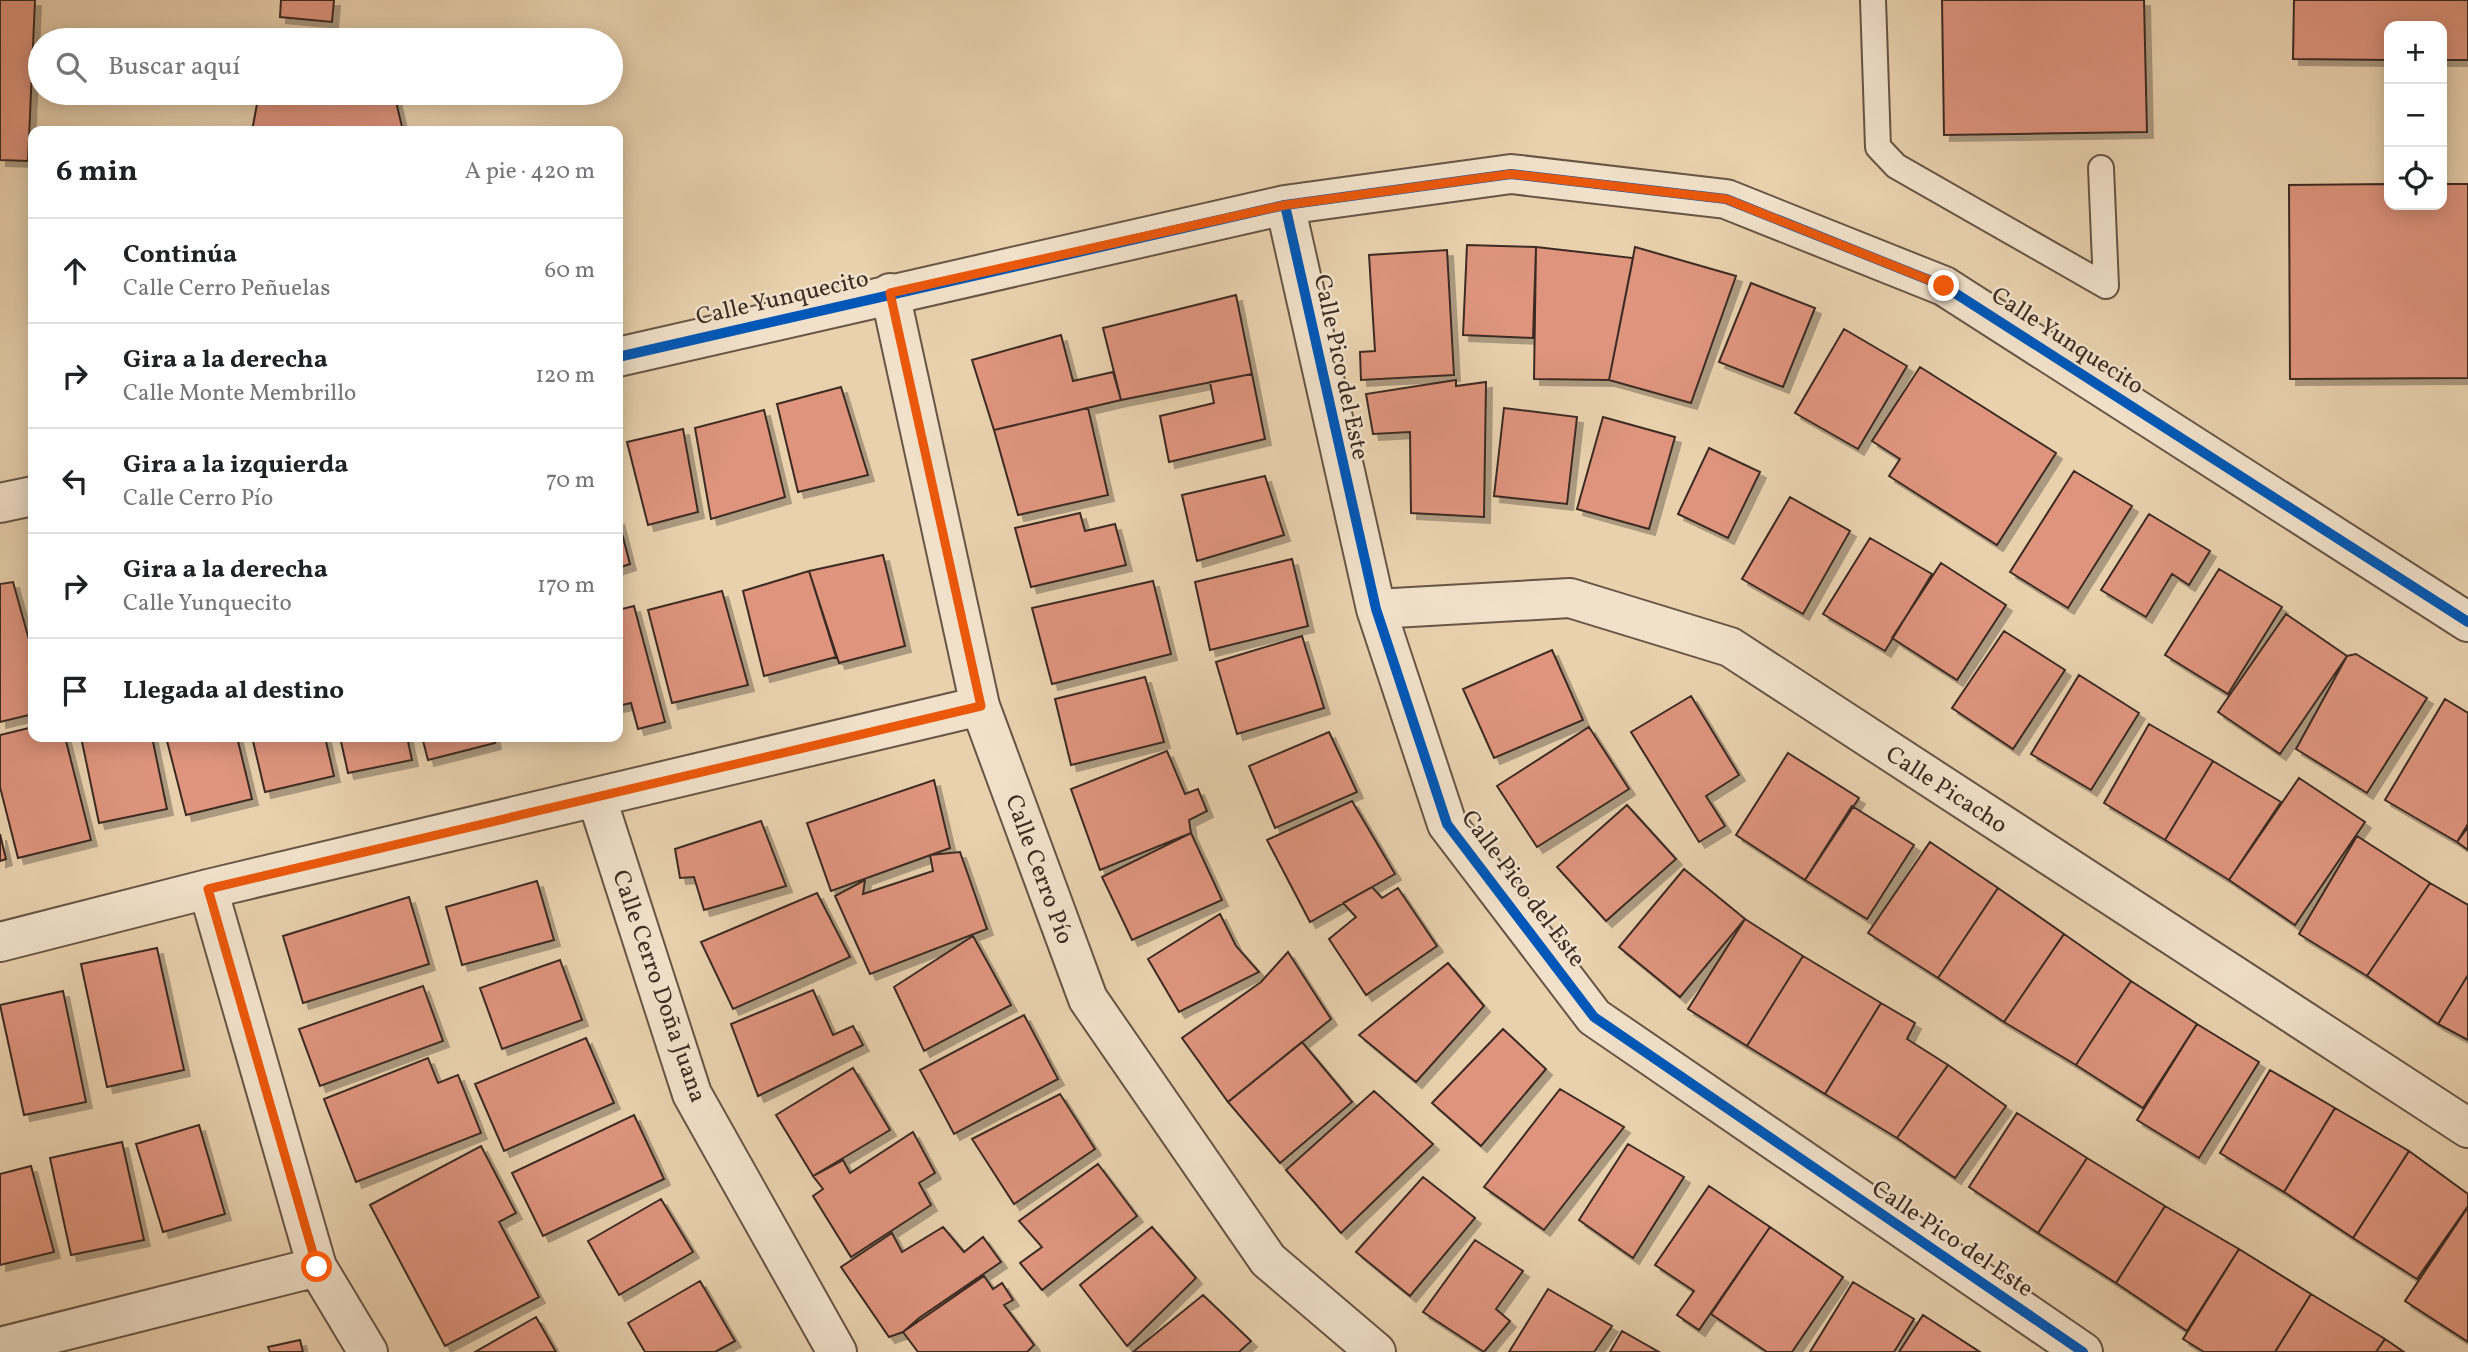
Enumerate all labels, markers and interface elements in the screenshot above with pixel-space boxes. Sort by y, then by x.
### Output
map controls [2384,21,2447,210]
button: + [2384,21,2447,84]
search box [28,28,623,105]
icon: search [52,48,90,86]
text: Buscar aquí [108,49,240,85]
button: − [2384,84,2447,147]
button: locate [2384,147,2447,210]
text: 6 min [56,151,138,193]
text: A pie · 420 m [465,156,595,188]
text: Continúa [123,237,237,273]
icon: ahead [56,252,94,290]
text: 60 m [545,255,595,287]
street label: Calle Yunquecito [693,263,872,335]
route end [1928,270,1959,301]
street label: Calle Pico del Este [1304,272,1376,463]
text: Calle Cerro Peñuelas [123,273,330,305]
street label: Calle Yunquecito [1984,279,2150,404]
text: Gira a la derecha [123,342,328,378]
icon: right [56,357,94,395]
text: 120 m [535,360,595,392]
text: Calle Monte Membrillo [123,378,356,410]
text: Gira a la izquierda [123,447,348,483]
icon: left [56,462,94,500]
text: 70 m [546,465,595,497]
text: Calle Cerro Pío [123,483,273,515]
text: Gira a la derecha [123,552,328,588]
icon: right [56,567,94,605]
text: 170 m [537,570,595,602]
text: Calle Yunquecito [123,588,292,620]
icon: arrive [56,672,94,710]
text: Llegada al destino [123,673,344,709]
street label: Calle Picacho [1878,739,2014,843]
street label: Calle Cerro Pío [995,790,1081,949]
street label: Calle Pico del Este [1452,804,1593,975]
street label: Calle Cerro Doña Juana [602,866,714,1108]
street label: Calle Pico del Este [1864,1173,2040,1307]
route start [301,1251,332,1282]

